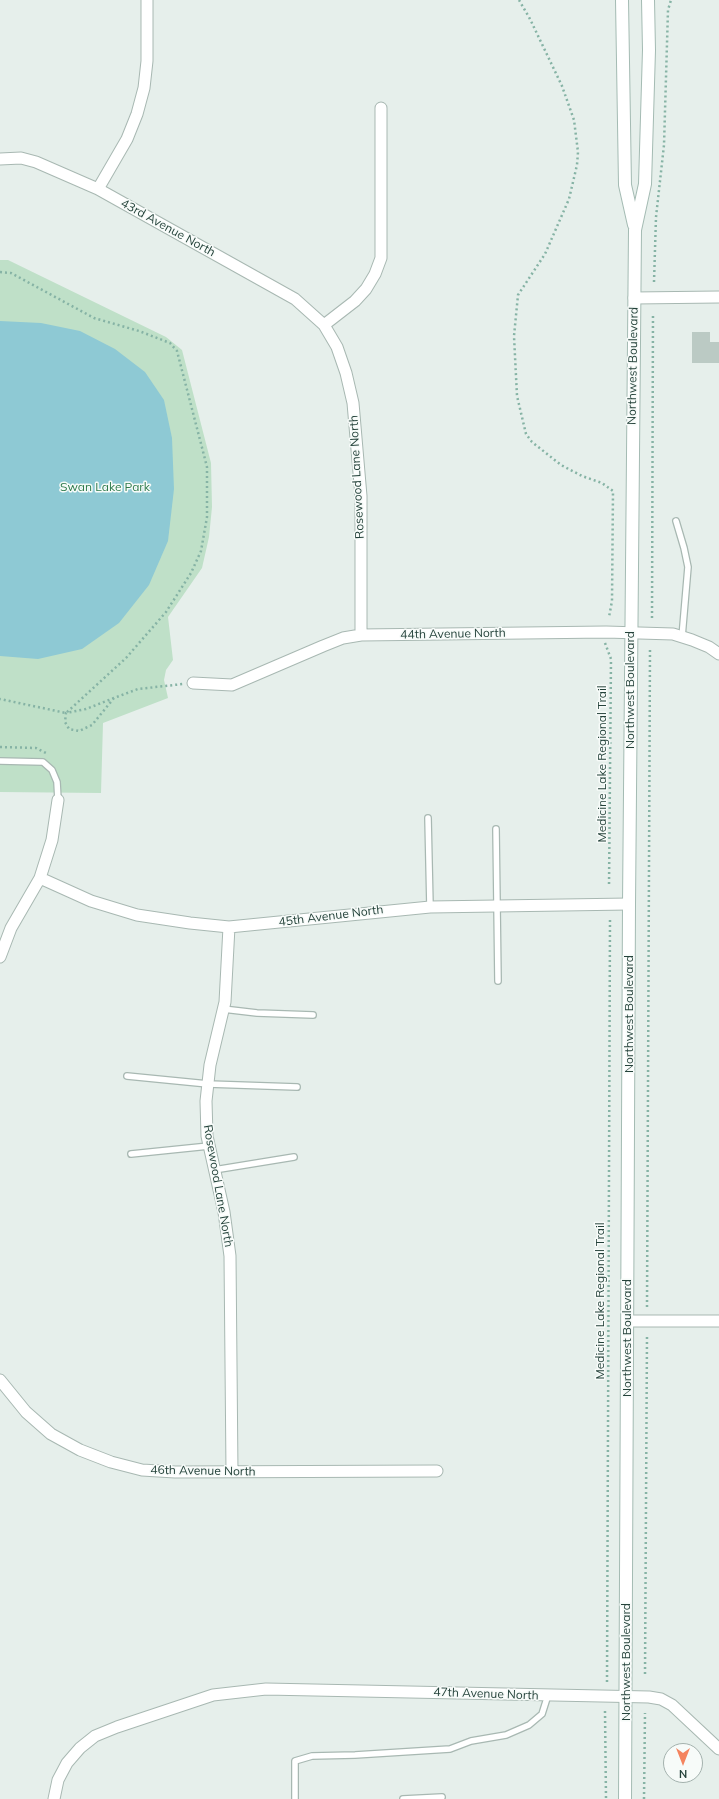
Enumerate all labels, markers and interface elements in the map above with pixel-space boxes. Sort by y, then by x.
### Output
street label: 43rd Avenue North [118,196,218,260]
street label: Northwest Boulevard [625,307,641,425]
street label: Rosewood Lane North [347,415,367,539]
park label: Swan Lake Park [60,480,150,494]
street label: 44th Avenue North [400,626,506,642]
street label: Northwest Boulevard [623,631,637,749]
street label: Medicine Lake Regional Trail [595,685,609,843]
street label: 45th Avenue North [278,902,384,930]
street label: Northwest Boulevard [622,955,636,1073]
street label: Rosewood Lane North [200,1124,236,1248]
street label: Medicine Lake Regional Trail [593,1222,607,1380]
street label: Northwest Boulevard [620,1279,634,1397]
street label: 46th Avenue North [150,1463,256,1479]
street label: Northwest Boulevard [619,1603,633,1721]
street label: 47th Avenue North [433,1685,539,1703]
north arrow [663,1743,703,1783]
text: N [679,1767,687,1781]

